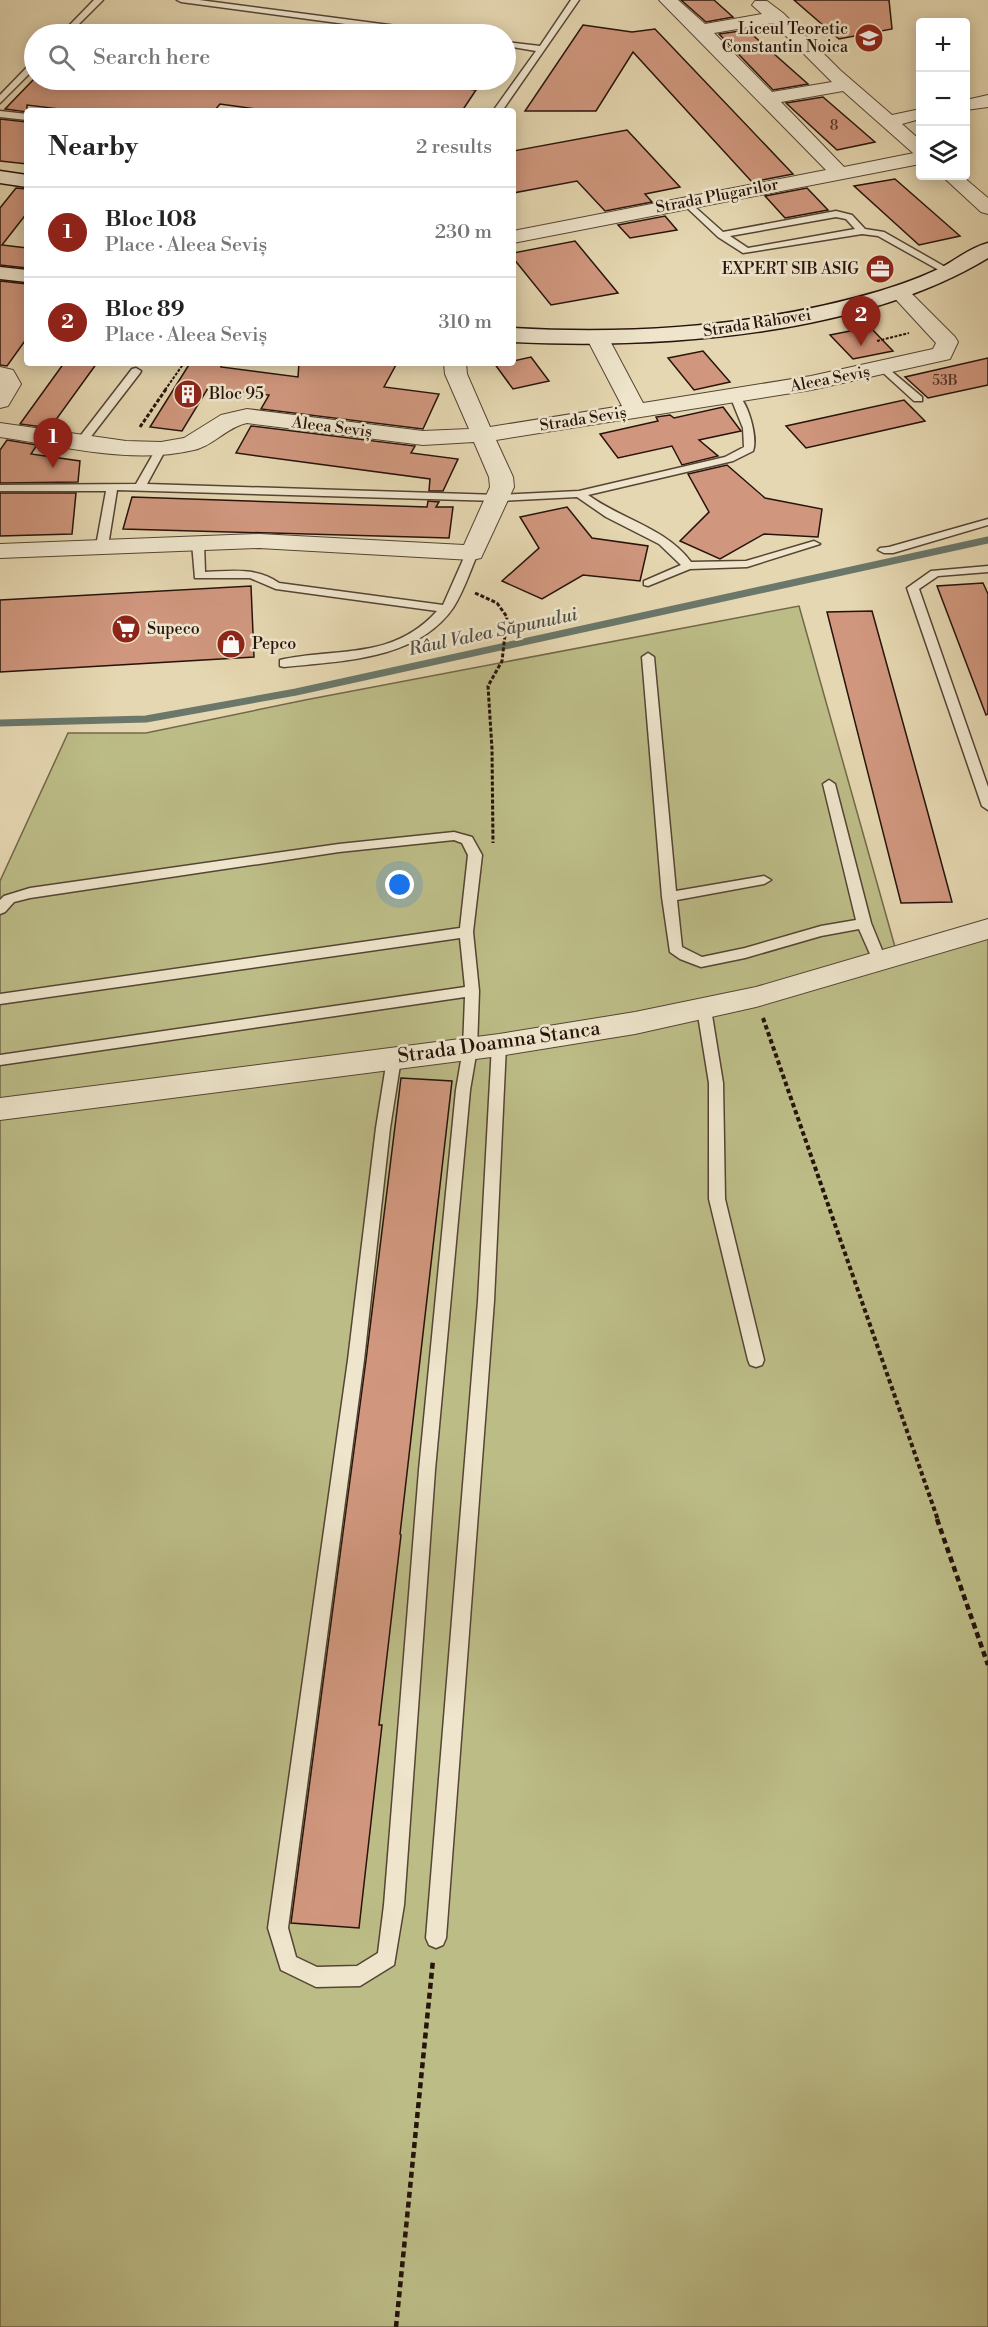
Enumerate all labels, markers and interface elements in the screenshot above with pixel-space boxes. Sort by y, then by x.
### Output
map controls [916,18,970,180]
button: + [916,18,970,72]
place label: Liceul Teoretic Constantin Noica [722,19,849,57]
school or university icon: Liceul Teoretic Constantin Noica [853,22,885,54]
search box [24,24,516,90]
icon: search [45,41,78,74]
text: Search here [93,44,210,71]
button: − [916,72,970,126]
house number: 8 [830,117,838,135]
button: layers [916,126,970,180]
text: Nearby [48,131,138,163]
text: 2 results [416,135,492,160]
street label: Strada Plugarilor [654,174,780,218]
text: Bloc 108 [105,206,197,233]
text: 1 [63,220,72,245]
text: 230 m [435,220,492,245]
text: Place · Aleea Seviș [105,233,267,258]
office icon: EXPERT SIB ASIG [864,253,896,285]
place label: EXPERT SIB ASIG [722,259,859,279]
text: Bloc 89 [105,296,185,323]
pin: 2 [842,296,880,346]
street label: Strada Rahovei [702,305,812,341]
text: 2 [61,310,74,335]
text: 310 m [439,310,492,335]
text: Place · Aleea Seviș [105,323,267,348]
street label: Aleea Seviș [787,361,872,397]
house number: 53B [932,372,958,390]
building icon: Bloc 95 [172,378,204,410]
place label: Bloc 95 [208,384,264,404]
street label: Strada Seviș [538,402,628,436]
street label: Aleea Seviș [290,412,373,442]
pin: 1 [34,418,72,468]
water label: Râul Valea Săpunului [406,603,580,661]
supermarket icon: Supeco [110,613,142,645]
place label: Supeco [147,619,200,639]
shop icon: Pepco [215,628,247,660]
place label: Pepco [252,634,296,654]
your location [385,870,414,899]
street label: Strada Doamna Stanca [396,1016,603,1070]

